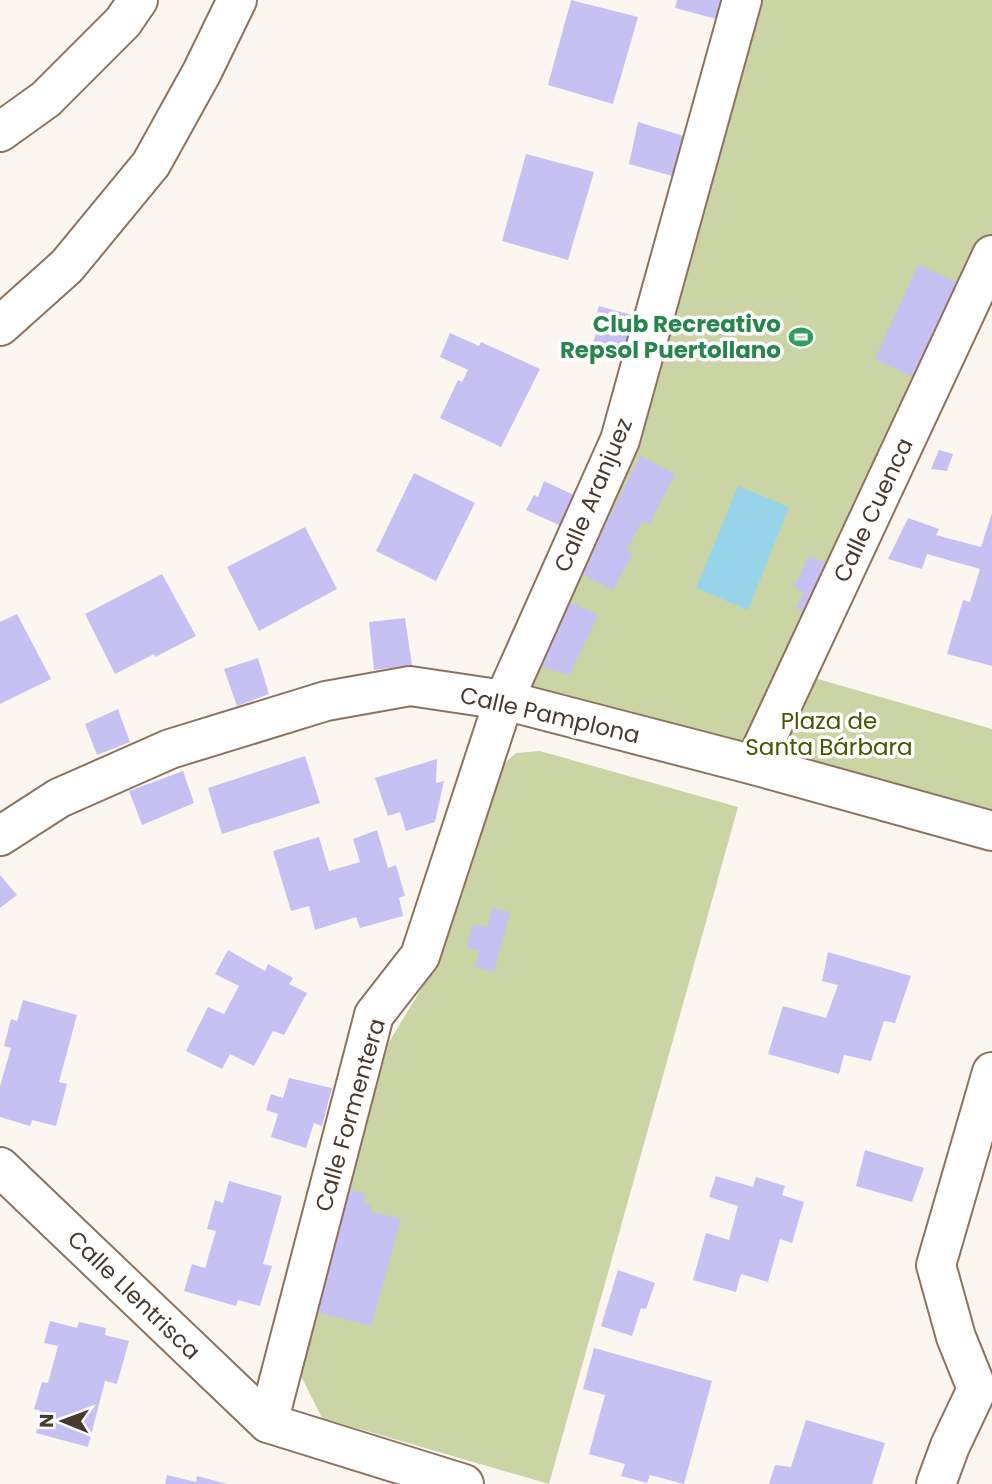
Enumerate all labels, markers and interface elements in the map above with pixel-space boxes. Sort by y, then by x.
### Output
place label: Club Recreativo Repsol Puertollano [560,308,781,366]
sports icon: Club Recreativo Repsol Puertollano [787,323,815,351]
street label: Calle Aranjuez [546,413,640,577]
street label: Calle Cuenca [826,433,920,587]
street label: Calle Pamplona [457,679,643,751]
park label: Plaza de Santa Bárbara [745,705,913,763]
street label: Calle Formentera [307,1015,393,1215]
street label: Calle Llentrisca [60,1223,208,1367]
north arrow [28,1386,98,1456]
text: N [33,1413,60,1428]

